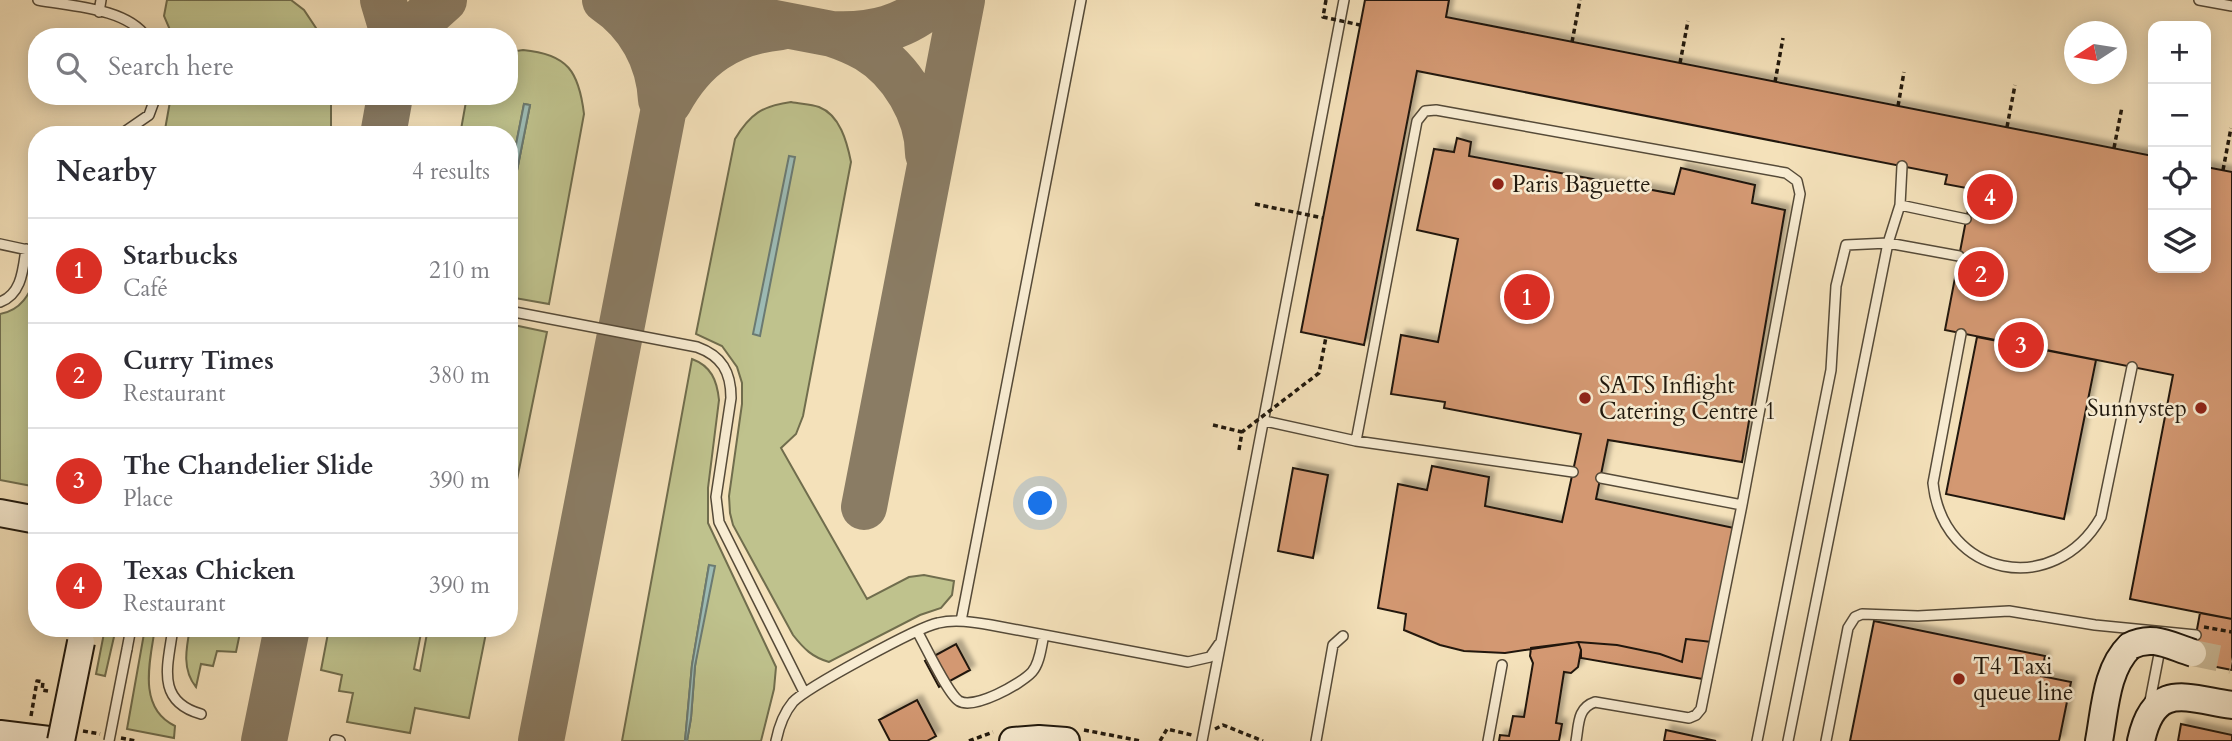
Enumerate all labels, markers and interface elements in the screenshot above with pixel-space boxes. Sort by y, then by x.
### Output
north arrow [2064,21,2127,84]
map controls [2148,21,2211,273]
button: + [2148,21,2211,84]
search box [28,28,518,105]
icon: search [52,48,90,86]
text: Search here [108,49,234,84]
button: − [2148,84,2211,147]
button: locate [2148,147,2211,210]
text: Nearby [56,151,157,192]
text: 4 results [412,156,490,187]
place label: Paris Baguette [1512,169,1651,200]
pin: 4 [1967,171,2013,223]
marker: Paris Baguette [1490,176,1506,192]
button: layers [2148,210,2211,273]
text: Starbucks [123,238,238,273]
pin: 2 [1958,248,2004,300]
text: 1 [73,255,85,286]
text: 210 m [429,255,490,286]
pin: 1 [1504,271,1550,323]
text: Café [123,273,168,304]
pin: 3 [1998,319,2044,371]
text: Curry Times [123,343,274,378]
text: 2 [73,360,85,391]
text: 380 m [429,360,490,391]
place label: SATS Inflight Catering Centre 1 [1599,370,1776,427]
text: Restaurant [123,378,226,409]
marker: SATS Inflight Catering Centre 1 [1577,390,1593,406]
place label: Sunnystep [2087,393,2187,424]
marker: Sunnystep [2193,400,2209,416]
text: The Chandelier Slide [123,448,374,483]
text: 3 [73,465,85,496]
text: 390 m [429,465,490,496]
text: Place [123,483,173,514]
your location [1023,486,1057,520]
text: Texas Chicken [123,553,295,588]
text: 4 [73,570,85,601]
text: 390 m [429,570,490,601]
text: Restaurant [123,588,226,619]
place label: T4 Taxi queue line [1973,651,2073,708]
marker: T4 Taxi queue line [1951,671,1967,687]

